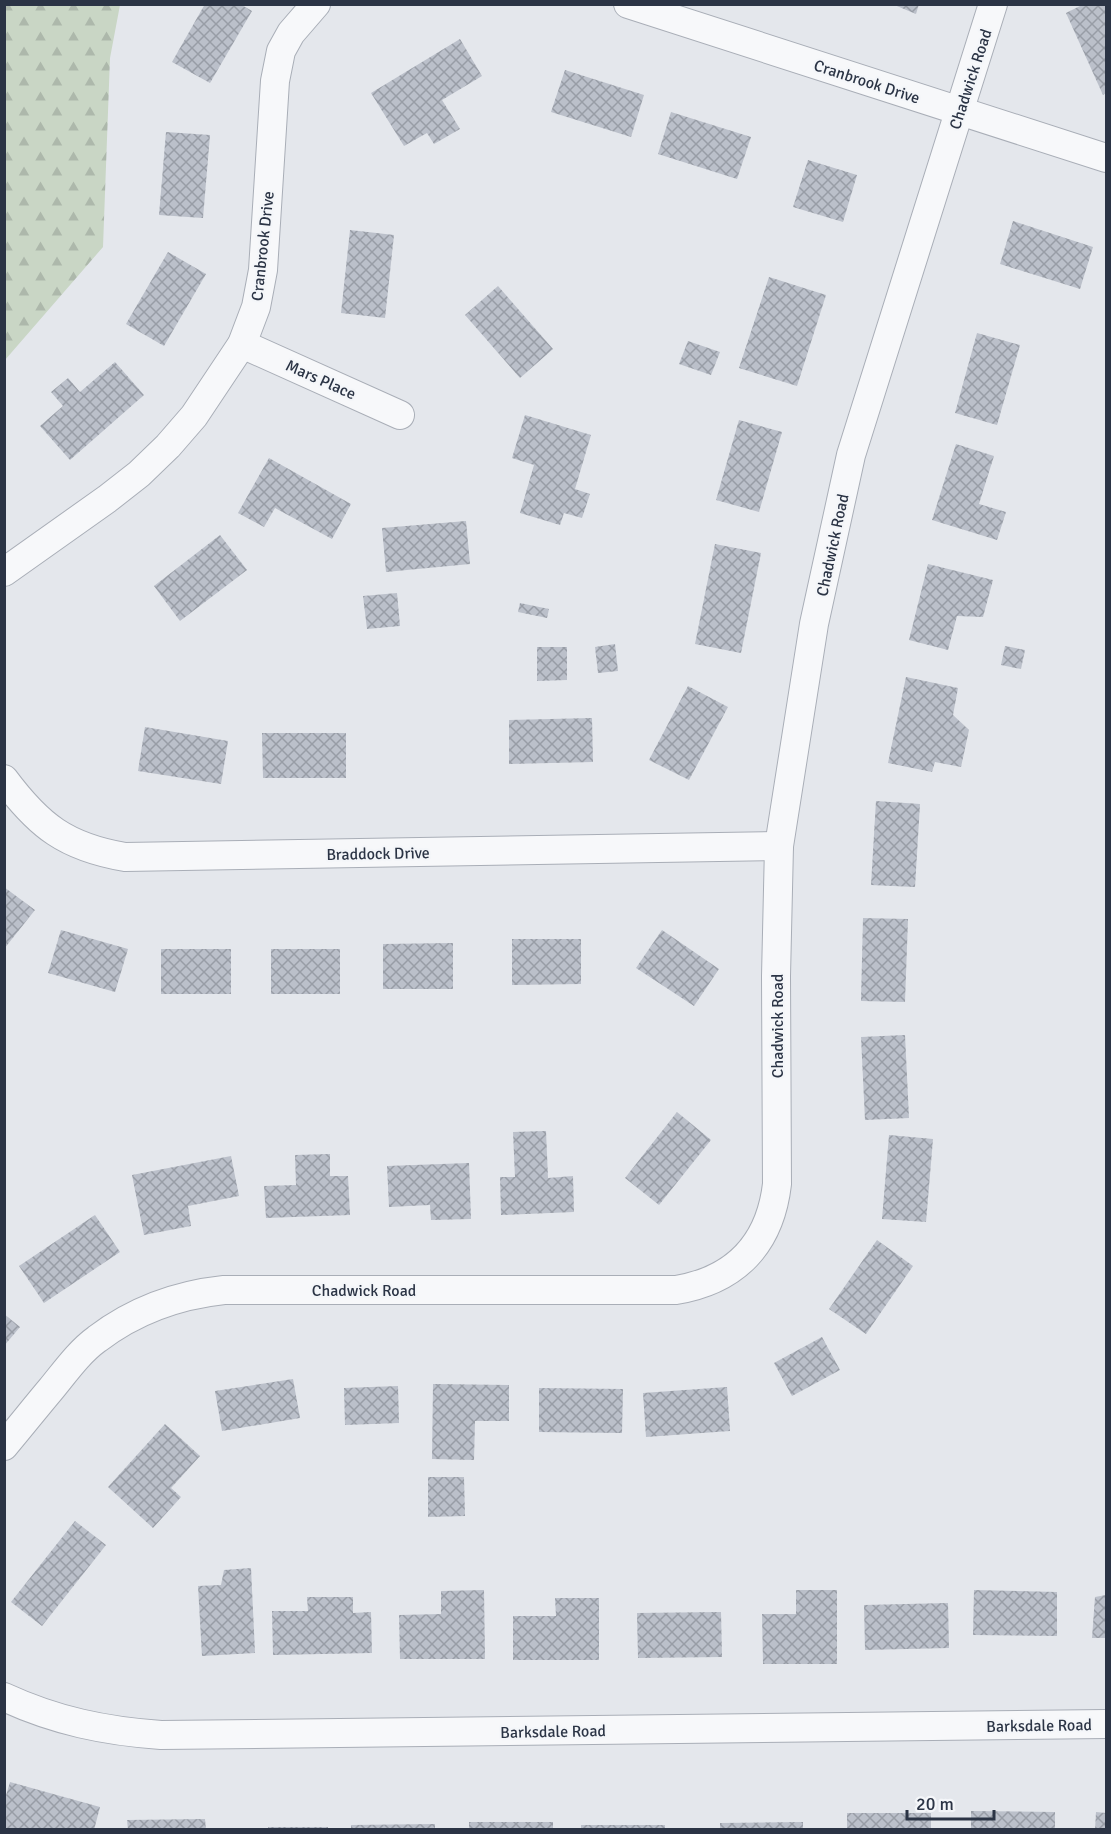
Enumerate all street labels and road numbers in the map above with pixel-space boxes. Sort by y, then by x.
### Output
street label: Chadwick Road [945,27,997,132]
street label: Cranbrook Drive [811,55,922,109]
street label: Cranbrook Drive [247,190,279,302]
street label: Mars Place [282,356,359,404]
street label: Chadwick Road [812,492,854,598]
street label: Braddock Drive [326,843,430,865]
street label: Chadwick Road [768,974,788,1078]
street label: Chadwick Road [312,1281,416,1301]
street label: Barksdale Road [986,1715,1092,1737]
street label: Barksdale Road [500,1721,606,1743]

